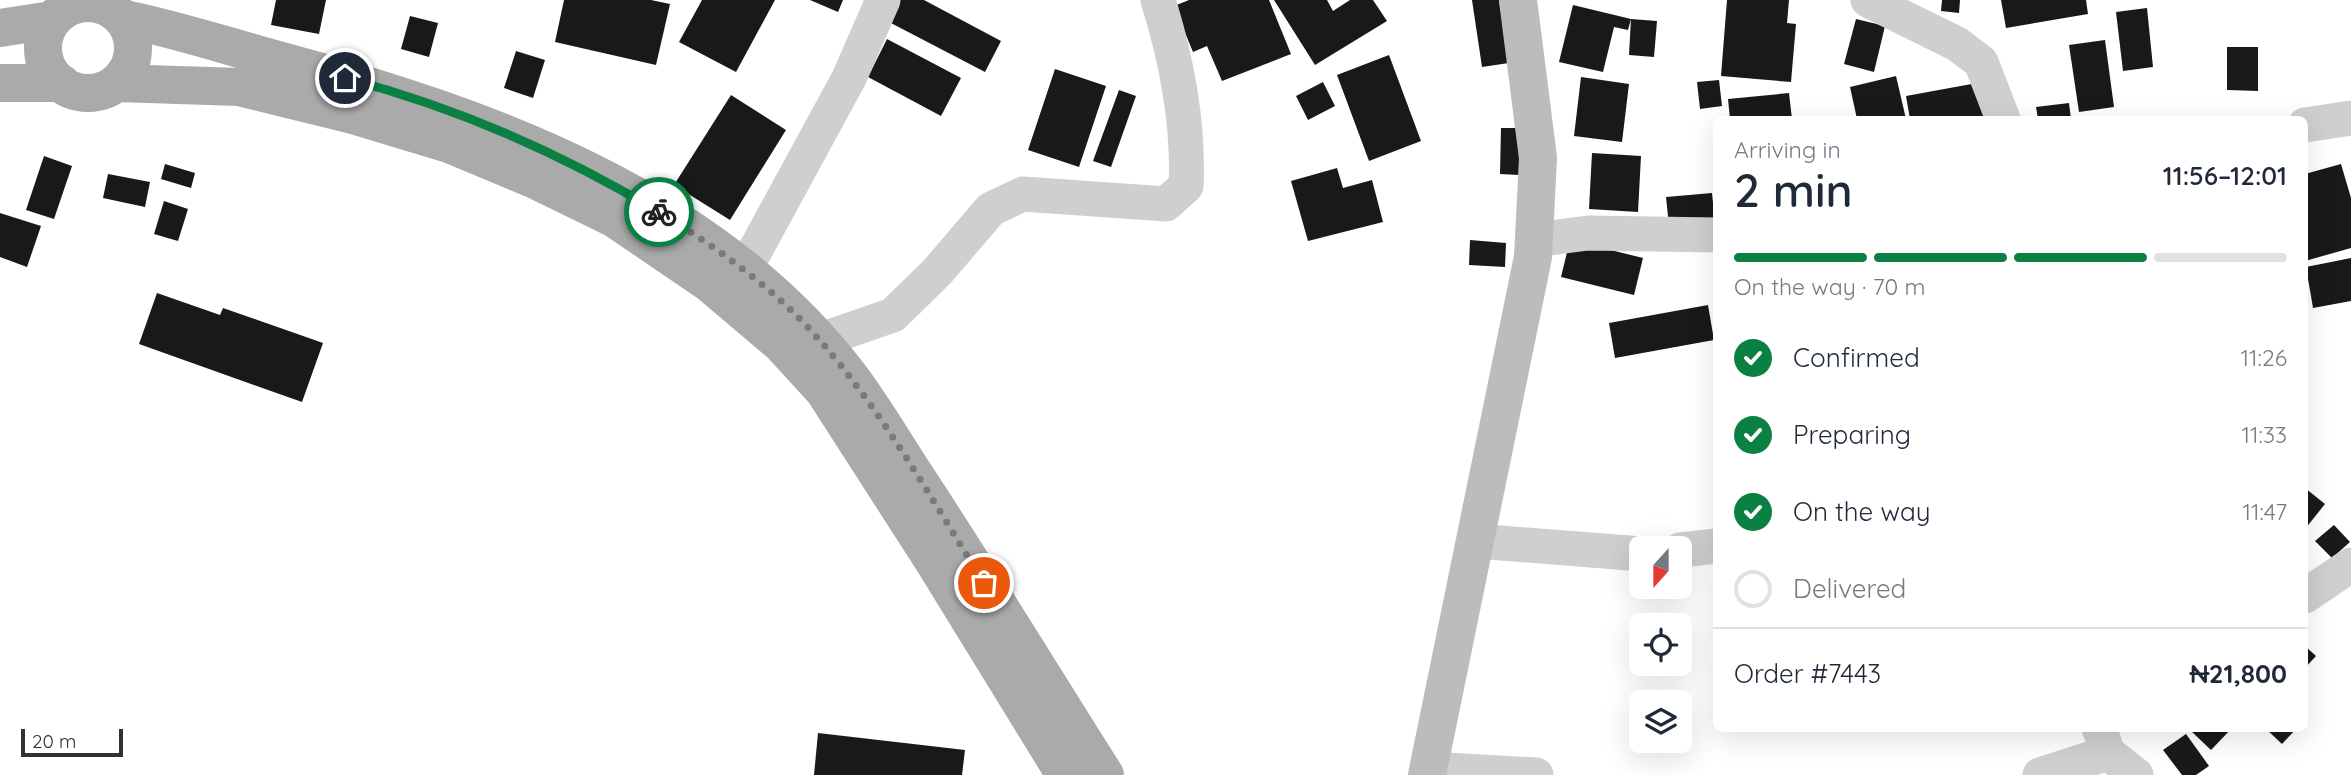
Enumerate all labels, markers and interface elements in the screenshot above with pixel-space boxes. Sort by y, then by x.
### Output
pin [315,48,375,108]
icon: home [326,59,364,97]
text: Arriving in [1734,135,1841,164]
text: 11:56–12:01 [2163,159,2287,192]
text: 2 min [1734,161,1853,219]
courier [624,177,694,247]
icon: bike [640,193,678,231]
text: On the way · 70 m [1734,272,1926,301]
icon: check [1734,339,1772,377]
text: Confirmed [1793,341,1920,374]
text: 11:26 [2241,343,2287,372]
icon: check [1734,416,1772,454]
text: Preparing [1793,418,1911,451]
text: 11:33 [2242,420,2287,449]
icon: check [1734,493,1772,531]
text: On the way [1793,495,1931,528]
text: 11:47 [2242,497,2287,526]
north arrow [1629,536,1692,598]
map controls [1629,536,1692,753]
pin [954,553,1014,613]
icon: bag [965,564,1003,602]
text: Delivered [1793,572,1906,605]
button: locate [1629,613,1692,676]
text: Order #7443 [1734,657,1881,690]
text: ₦21,800 [2190,657,2287,690]
button: layers [1629,690,1692,753]
scale bar [21,726,122,758]
text: 20 m [32,729,76,753]

